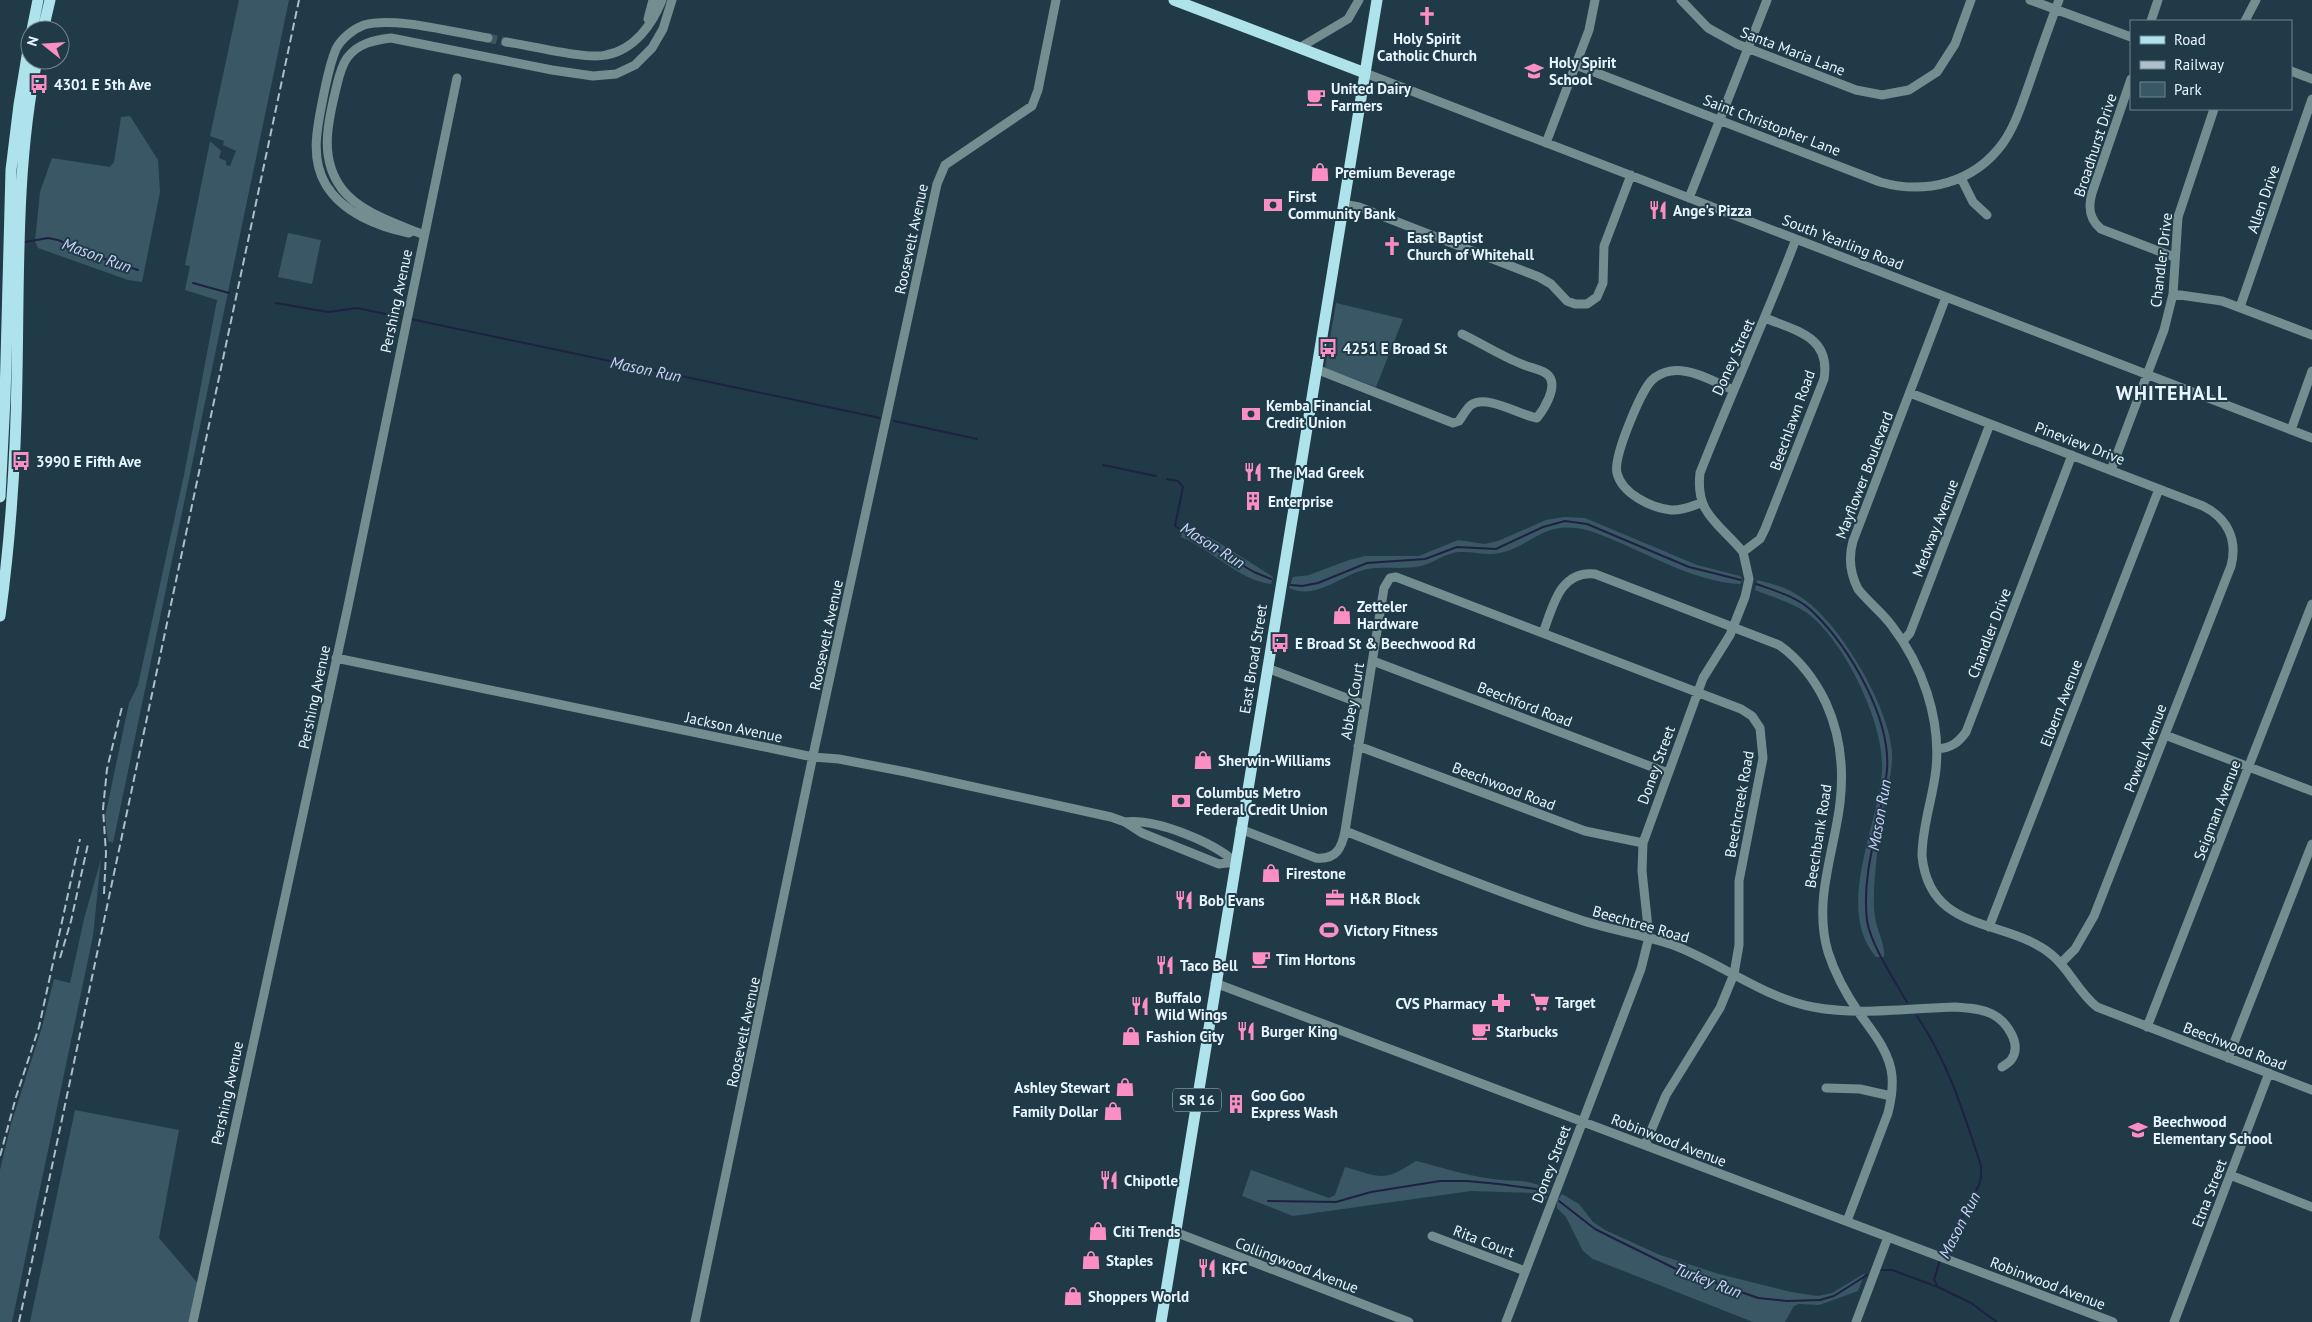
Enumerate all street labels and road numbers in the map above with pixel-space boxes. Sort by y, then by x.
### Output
street label: Santa Maria Lane [1738,22,1848,80]
street label: Saint Christopher Lane [1701,90,1843,160]
street label: Broadhurst Drive [2069,91,2121,199]
street label: Allen Drive [2242,162,2284,236]
street label: Roosevelt Avenue [890,182,932,296]
street label: South Yearling Road [1780,210,1906,274]
street label: Chandler Drive [2146,212,2176,308]
street label: Pershing Avenue [376,247,416,355]
street label: Doney Street [1708,316,1758,398]
street label: Beechlawn Road [1765,367,1819,473]
street label: Mayflower Boulevard [1831,409,1897,541]
street label: Pineview Drive [2032,417,2128,469]
street label: Medway Avenue [1908,477,1962,579]
street label: Roosevelt Avenue [805,578,847,692]
street label: Chandler Drive [1963,585,2015,681]
street label: East Broad Street [1235,603,1271,715]
street label: Pershing Avenue [294,643,334,751]
street label: Elbern Avenue [2036,657,2086,749]
street label: Abbey Court [1336,661,1368,741]
street label: Beechford Road [1475,677,1575,731]
street label: Powell Avenue [2119,701,2171,795]
street label: Jackson Avenue [683,707,784,747]
street label: Doney Street [1633,723,1679,807]
street label: Beechcreek Road [1720,749,1758,859]
street label: Seigman Avenue [2189,757,2245,863]
street label: Beechwood Road [1450,758,1558,814]
street label: Beechbank Road [1800,783,1836,889]
street label: Beechtree Road [1590,901,1692,947]
street label: Roosevelt Avenue [722,975,764,1089]
street label: Beechwood Road [2181,1018,2289,1074]
street label: Pershing Avenue [207,1039,247,1147]
road number: SR 16 [1173,1088,1221,1112]
street label: Robinwood Avenue [1609,1109,1729,1171]
street label: Doney Street [1527,1122,1575,1206]
street label: Etna Street [2187,1156,2231,1230]
street label: Rita Court [1451,1221,1517,1261]
street label: Collingwood Avenue [1233,1233,1361,1297]
street label: Robinwood Avenue [1988,1252,2108,1314]

